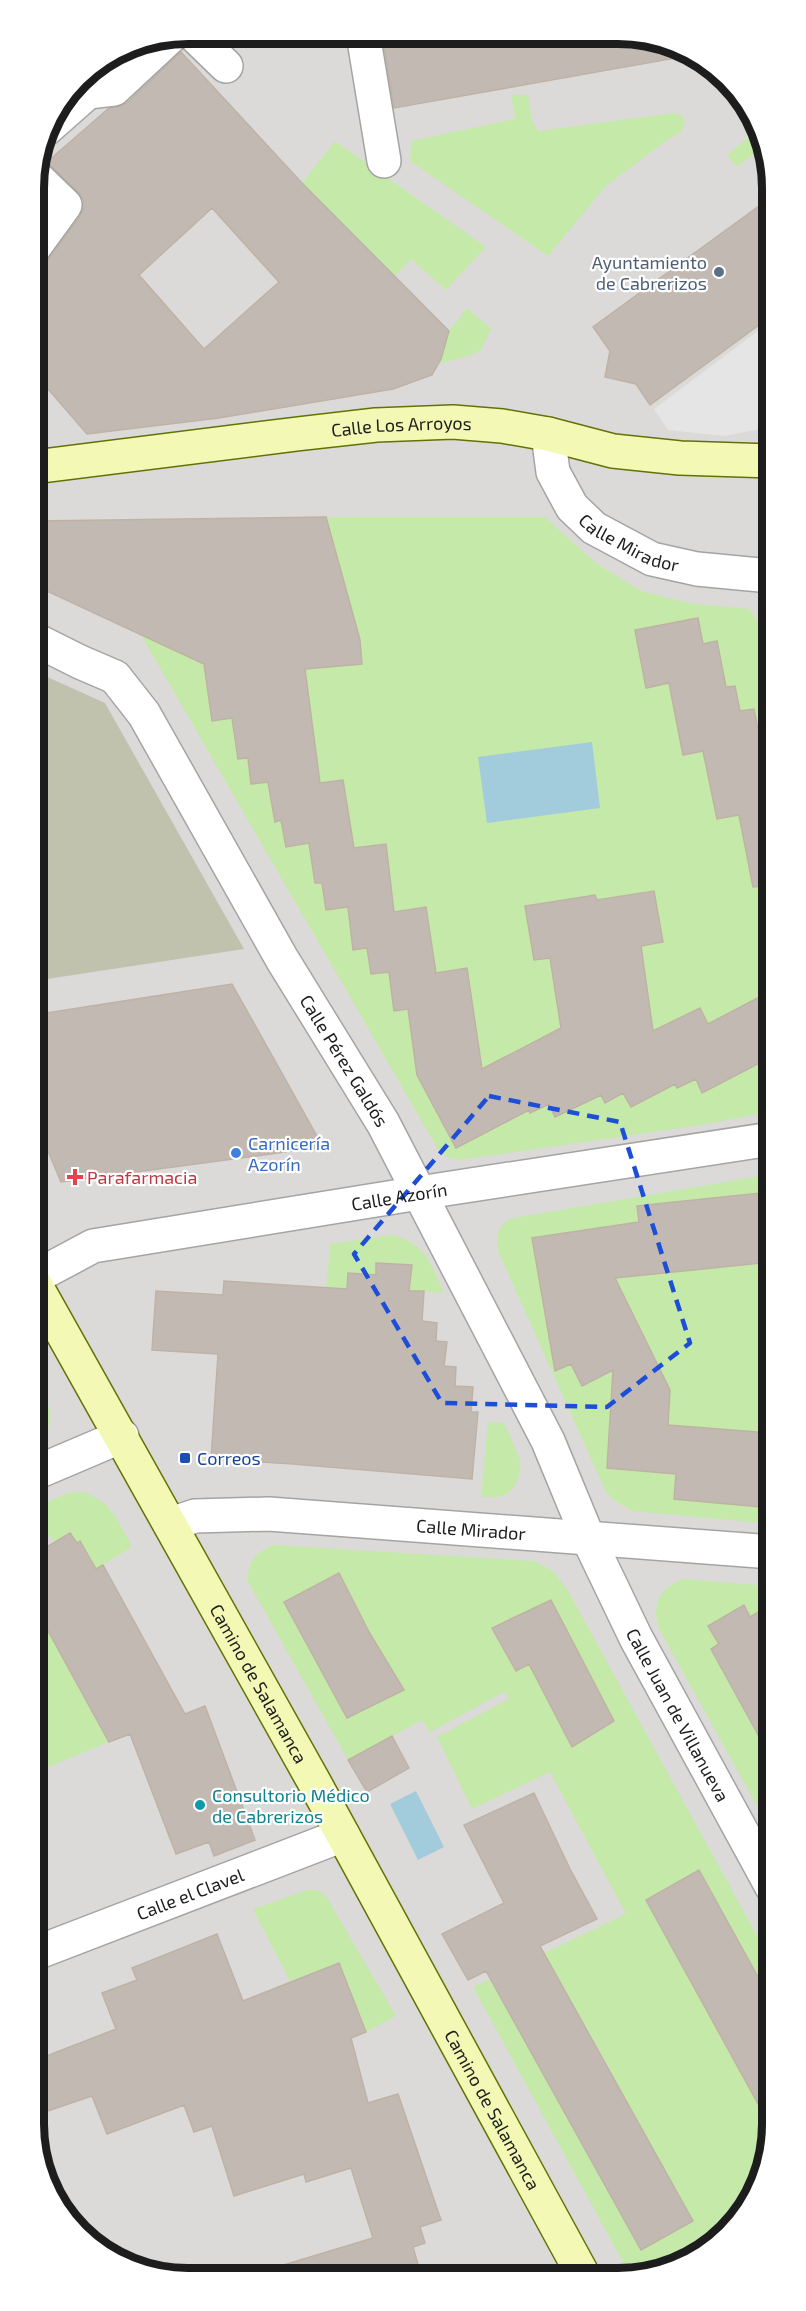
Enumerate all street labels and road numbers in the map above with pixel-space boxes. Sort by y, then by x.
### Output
street label: Calle Los Arroyos [330,411,473,441]
street label: Calle Mirador [575,509,681,576]
street label: Calle Pérez Galdós [296,991,393,1131]
street label: Calle Azorín [350,1178,449,1215]
street label: Calle Mirador [416,1514,527,1544]
street label: Camino de Salamanca [206,1600,312,1767]
street label: Calle Juan de Villanueva [622,1625,734,1805]
street label: Calle el Clavel [133,1863,247,1924]
street label: Camino de Salamanca [440,2026,545,2194]

